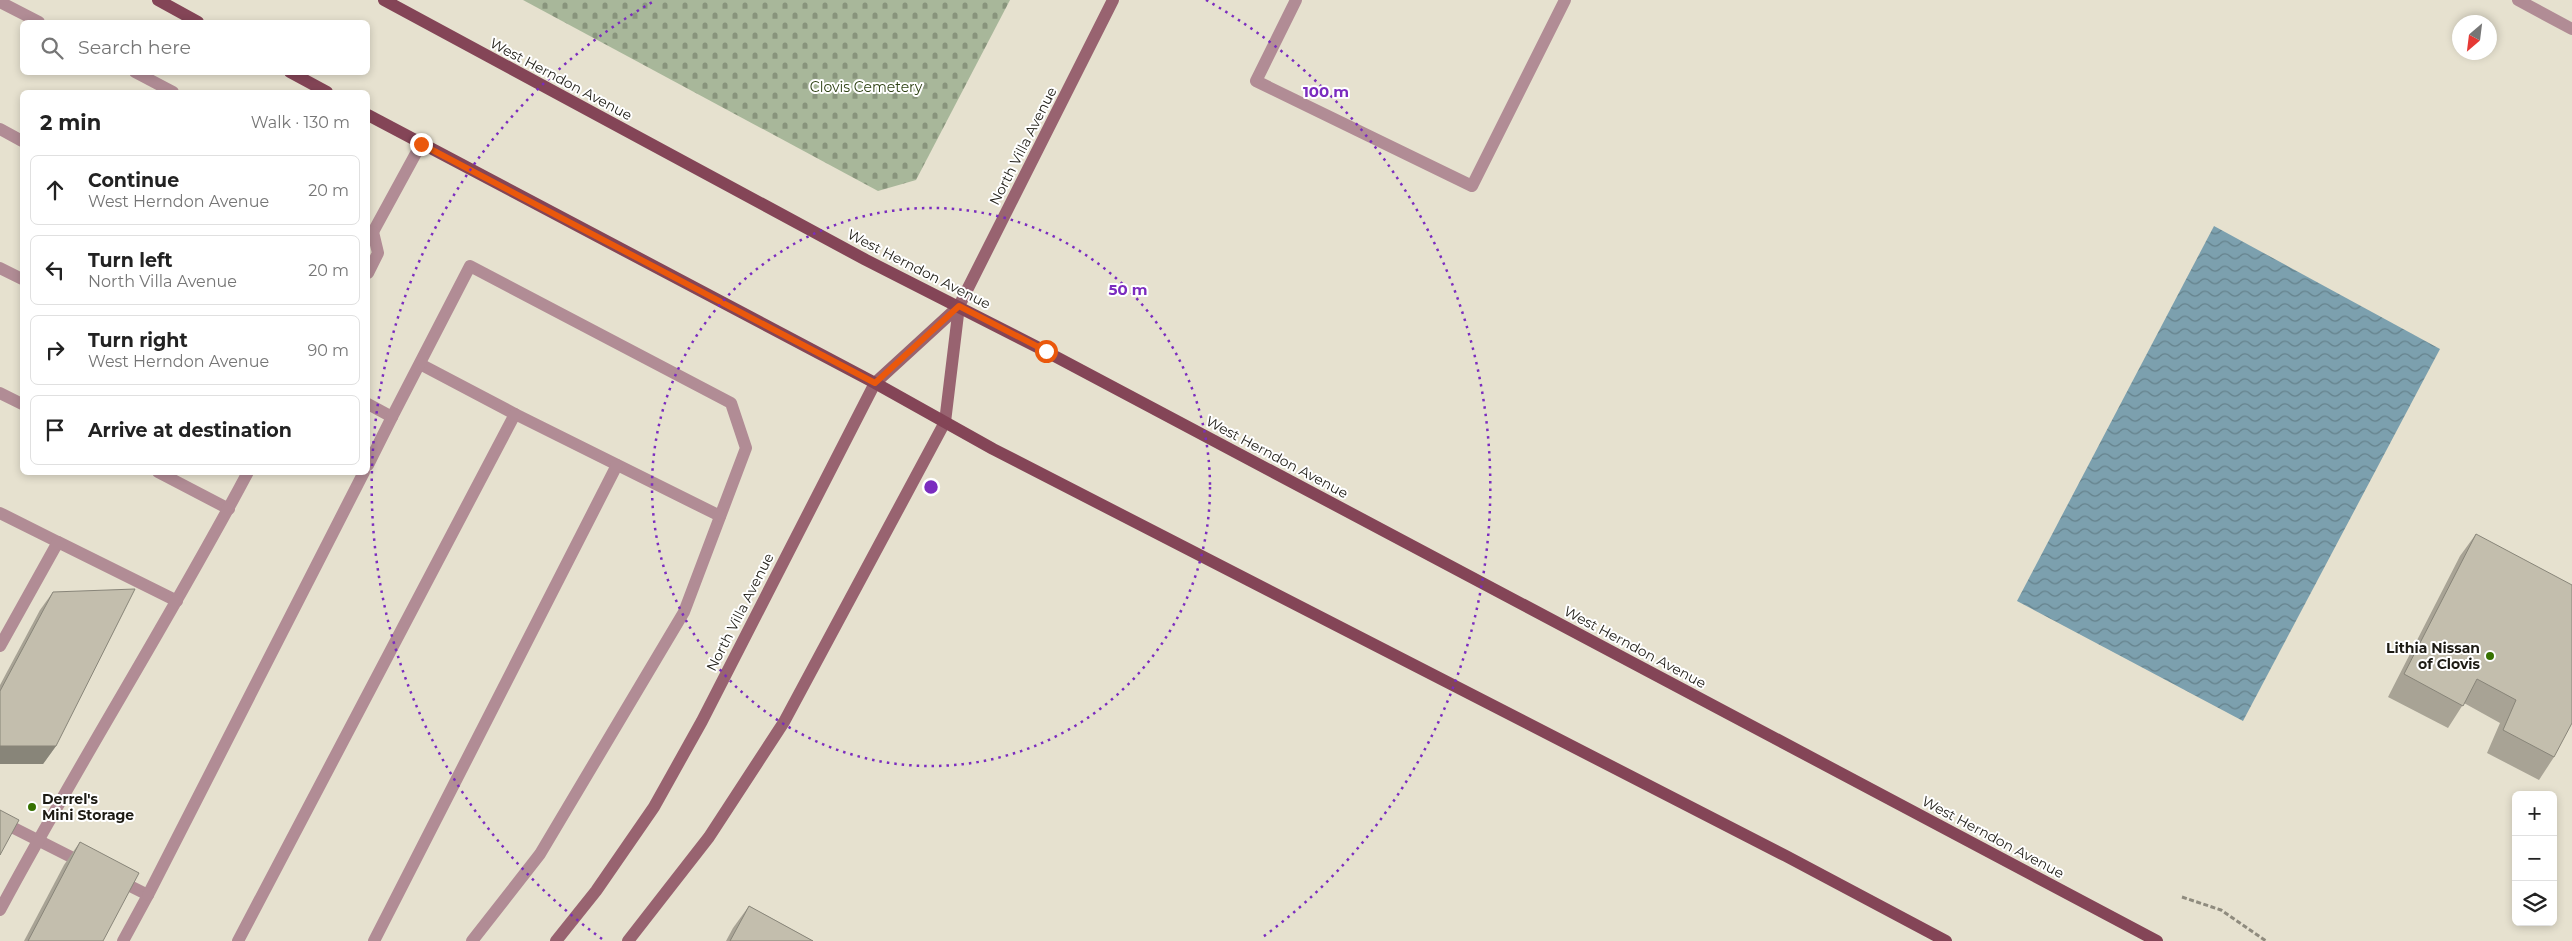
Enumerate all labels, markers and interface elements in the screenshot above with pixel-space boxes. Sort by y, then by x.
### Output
north arrow [2452,15,2497,60]
search box [20,20,370,75]
icon: search [38,34,66,62]
street label: West Herndon Avenue [487,34,635,124]
text: Search here [78,36,191,59]
park label: Clovis Cemetery [810,78,923,96]
text: 100 m [1303,82,1349,101]
street label: North Villa Avenue [985,84,1061,208]
text: 2 min [40,110,101,135]
text: Walk · 130 m [251,113,350,132]
route end [410,133,433,156]
text: Continue [88,169,179,192]
icon: ahead [41,176,69,204]
text: 20 m [308,181,349,200]
text: West Herndon Avenue [88,192,269,211]
street label: West Herndon Avenue [844,225,994,313]
text: Turn left [88,249,173,272]
icon: left [41,256,69,284]
text: 20 m [308,261,349,280]
text: North Villa Avenue [88,272,237,291]
text: 50 m [1108,280,1148,299]
text: Turn right [88,329,188,352]
icon: right [41,336,69,364]
route start [1035,340,1058,363]
text: 90 m [307,341,349,360]
text: West Herndon Avenue [88,352,269,371]
street label: West Herndon Avenue [1203,412,1351,502]
icon: arrive [41,416,69,444]
text: Arrive at destination [88,419,292,442]
centre of rings [922,478,940,496]
street label: North Villa Avenue [702,550,778,674]
street label: West Herndon Avenue [1561,602,1709,692]
place label: Lithia Nissan of Clovis [2386,639,2481,673]
marker: Lithia Nissan of Clovis [2484,650,2496,662]
place label: Derrel's Mini Storage [42,790,134,824]
map controls [2512,791,2557,926]
button: + [2512,791,2557,836]
street label: West Herndon Avenue [1919,792,2067,882]
marker: Derrel's Mini Storage [26,801,38,813]
button: − [2512,836,2557,881]
button: layers [2512,881,2557,926]

